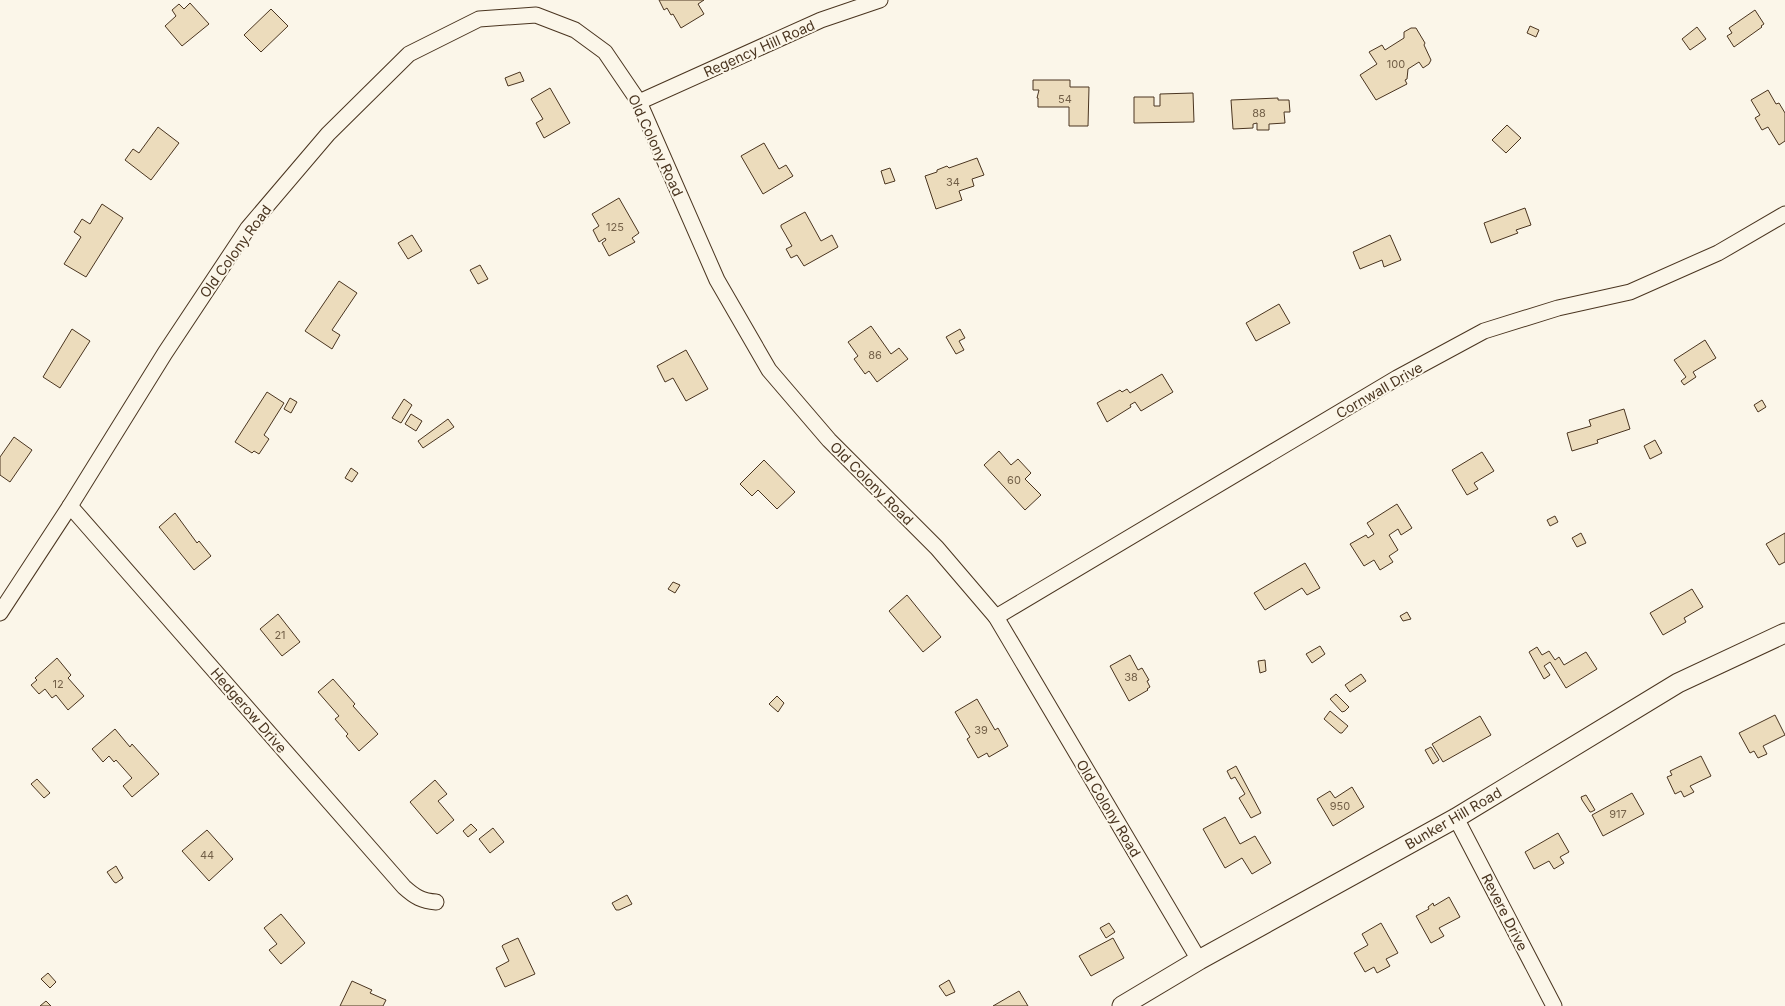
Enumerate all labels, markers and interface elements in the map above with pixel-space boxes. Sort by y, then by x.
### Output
street label: Regency Hill Road [701,16,817,80]
house number: 100 [1387,57,1405,71]
street label: Old Colony Road [625,91,687,199]
house number: 54 [1058,92,1072,106]
house number: 88 [1252,106,1266,120]
house number: 34 [946,175,960,189]
street label: Old Colony Road [196,201,274,301]
house number: 125 [606,220,624,234]
house number: 86 [868,348,882,362]
street label: Cornwall Drive [1333,358,1425,422]
street label: Old Colony Road [827,438,917,528]
house number: 60 [1007,473,1021,487]
house number: 21 [274,628,286,642]
street label: Hedgerow Drive [207,664,291,756]
house number: 38 [1124,670,1138,684]
house number: 12 [52,677,64,691]
house number: 39 [974,723,988,737]
street label: Old Colony Road [1073,756,1145,860]
street label: Bunker Hill Road [1402,783,1504,853]
house number: 950 [1330,799,1350,813]
house number: 917 [1609,807,1627,821]
house number: 44 [200,848,214,862]
street label: Revere Drive [1478,871,1532,953]

